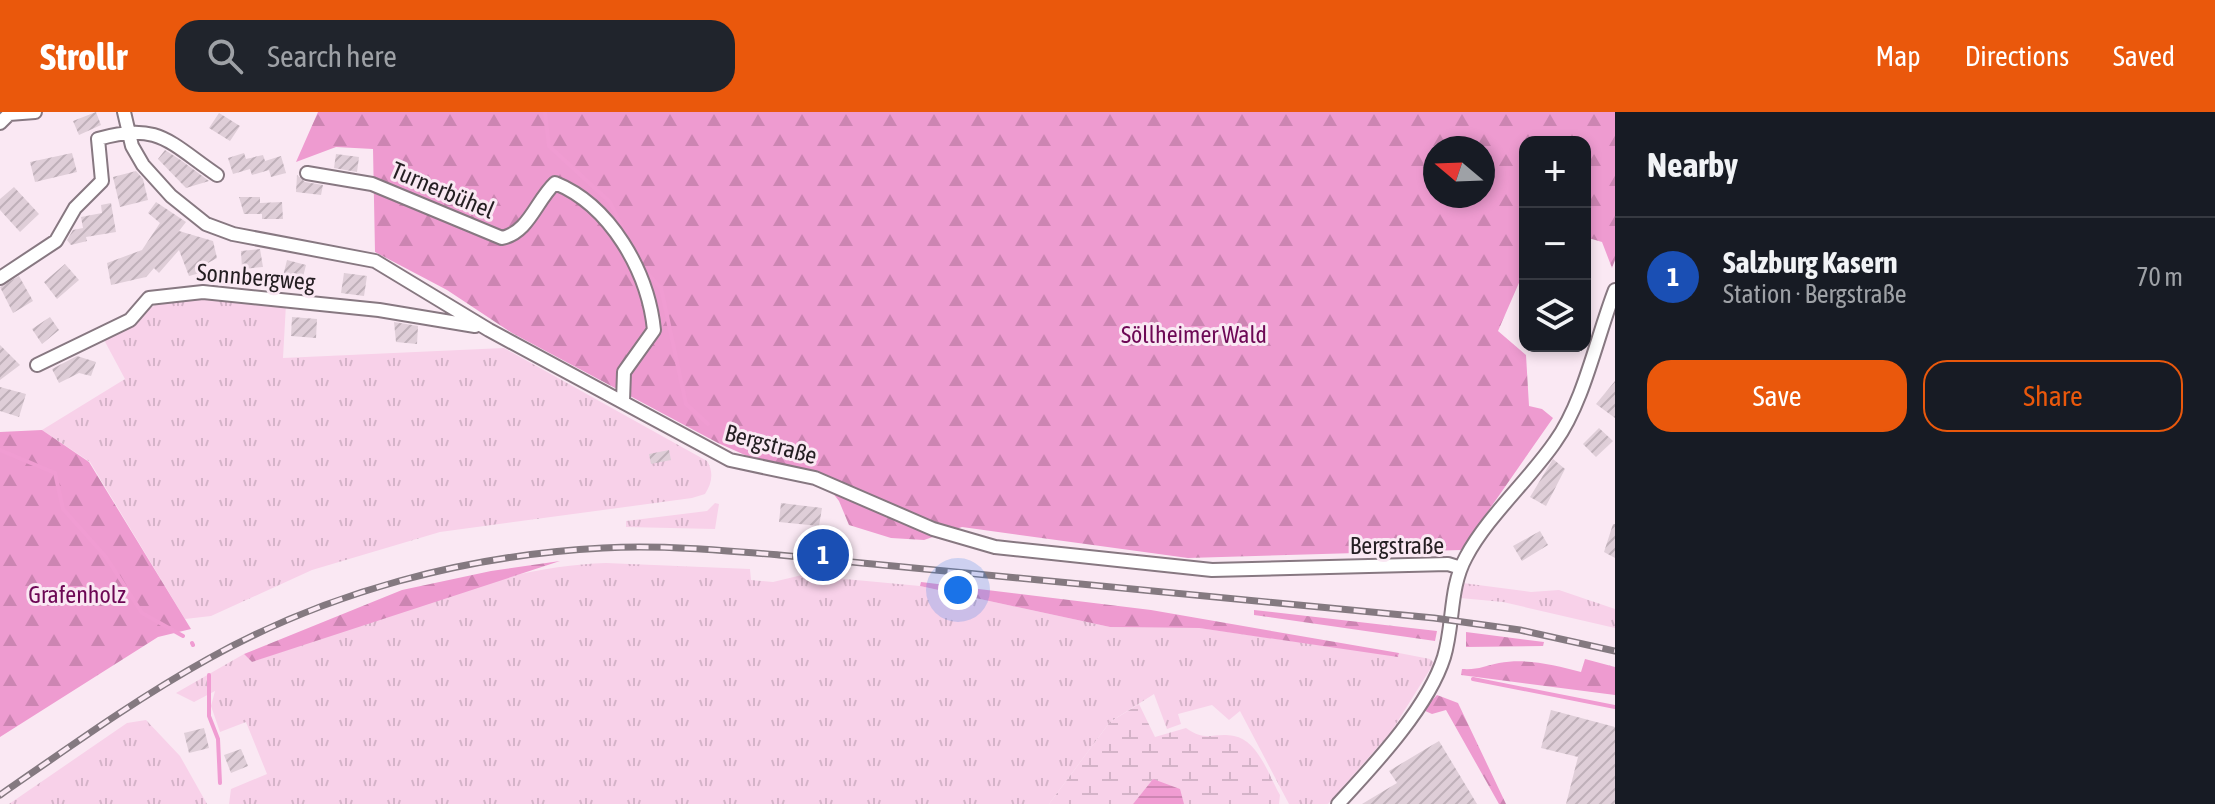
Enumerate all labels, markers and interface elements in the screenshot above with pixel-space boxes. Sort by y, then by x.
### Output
search box [175,20,735,92]
icon: search [203,34,247,78]
text: Strollr [40,35,127,78]
text: Search here [267,39,397,73]
text: Map [1876,40,1921,72]
text: Directions [1965,40,2069,72]
text: Saved [2113,40,2175,72]
north arrow [1423,136,1495,208]
map controls [1519,136,1591,352]
button: + [1519,136,1591,208]
text: Nearby [1647,145,1738,184]
street label: Turnerbühel [387,156,499,224]
button: − [1519,208,1591,280]
text: Salzburg Kasern [1723,245,1898,279]
street label: Sonnbergweg [196,258,317,296]
text: 1 [1667,262,1679,292]
text: 70 m [2136,262,2183,292]
text: Station · Bergstraße [1723,279,1907,309]
button: layers [1519,280,1591,352]
park label: Söllheimer Wald [1121,321,1267,348]
button: Save [1647,360,1907,432]
button: Share [1923,360,2183,432]
street label: Bergstraße [722,419,820,469]
pin: 1 [797,525,849,585]
street label: Bergstraße [1350,532,1444,559]
your location [938,570,978,610]
park label: Grafenholz [28,581,126,608]

